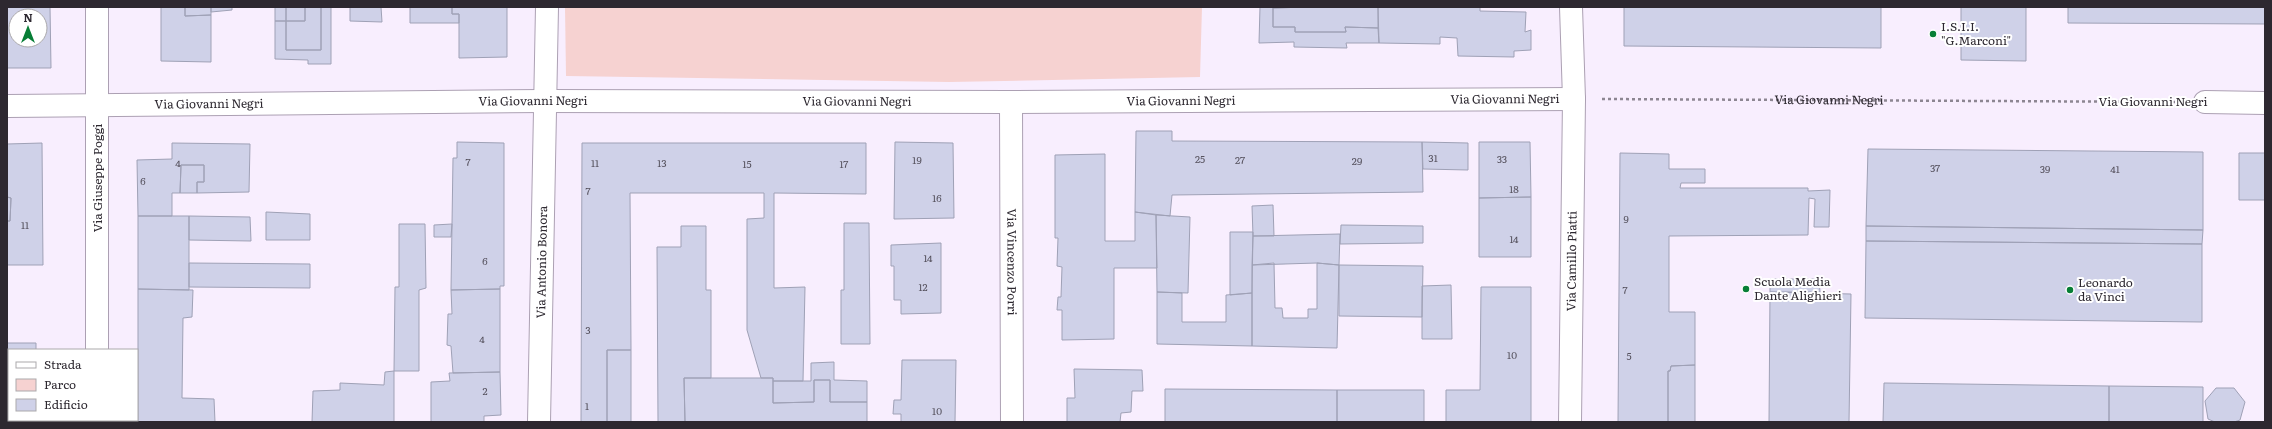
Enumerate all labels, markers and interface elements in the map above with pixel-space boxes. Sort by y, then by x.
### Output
north arrow [8,8,48,48]
text: N [23,9,33,25]
place label: I.S.I.I. "G.Marconi" [1941,17,2011,49]
marker: I.S.I.I. "G.Marconi" [1928,29,1938,39]
street label: Via Giovanni Negri [1450,89,1560,108]
street label: Via Giovanni Negri [1774,90,1884,108]
street label: Via Giovanni Negri [478,91,587,110]
street label: Via Giovanni Negri [1126,91,1236,109]
street label: Via Giovanni Negri [802,92,911,110]
street label: Via Giovanni Negri [2099,92,2207,110]
street label: Via Giovanni Negri [154,94,264,113]
street label: Via Giuseppe Poggi [88,124,106,232]
house number: 31 [1428,150,1438,165]
house number: 25 [1195,151,1205,166]
house number: 33 [1497,151,1507,166]
house number: 19 [912,152,922,167]
house number: 27 [1235,152,1245,167]
house number: 29 [1352,153,1362,168]
house number: 7 [465,154,471,169]
house number: 4 [175,155,181,170]
house number: 11 [591,155,599,170]
house number: 13 [657,155,667,170]
house number: 15 [742,156,752,171]
house number: 17 [840,156,848,171]
house number: 37 [1930,160,1940,175]
house number: 39 [2040,161,2050,176]
house number: 41 [2110,161,2120,176]
house number: 6 [140,173,146,188]
house number: 18 [1509,181,1519,196]
house number: 7 [585,183,591,198]
house number: 16 [932,190,942,205]
street label: Via Antonio Bonora [531,205,551,319]
street label: Via Vincenzo Porri [1003,208,1022,316]
street label: Via Camillo Piatti [1561,211,1581,311]
house number: 9 [1623,211,1629,226]
house number: 11 [21,217,29,232]
house number: 14 [1509,231,1519,246]
house number: 14 [923,250,933,265]
house number: 6 [482,253,488,268]
place label: Scuola Media Dante Alighieri [1754,272,1842,304]
place label: Leonardo da Vinci [2078,273,2133,305]
house number: 12 [918,279,928,294]
house number: 7 [1622,282,1628,297]
marker: Scuola Media Dante Alighieri [1741,284,1751,294]
marker: Leonardo da Vinci [2065,285,2075,295]
house number: 3 [585,322,591,337]
house number: 4 [479,331,485,346]
house number: 10 [1507,347,1517,362]
house number: 5 [1626,348,1632,363]
legend [8,349,138,421]
text: Strada [44,355,82,373]
text: Parco [44,375,76,393]
house number: 2 [482,383,488,398]
text: Edificio [44,395,88,413]
house number: 1 [585,398,589,413]
house number: 10 [932,403,942,418]

